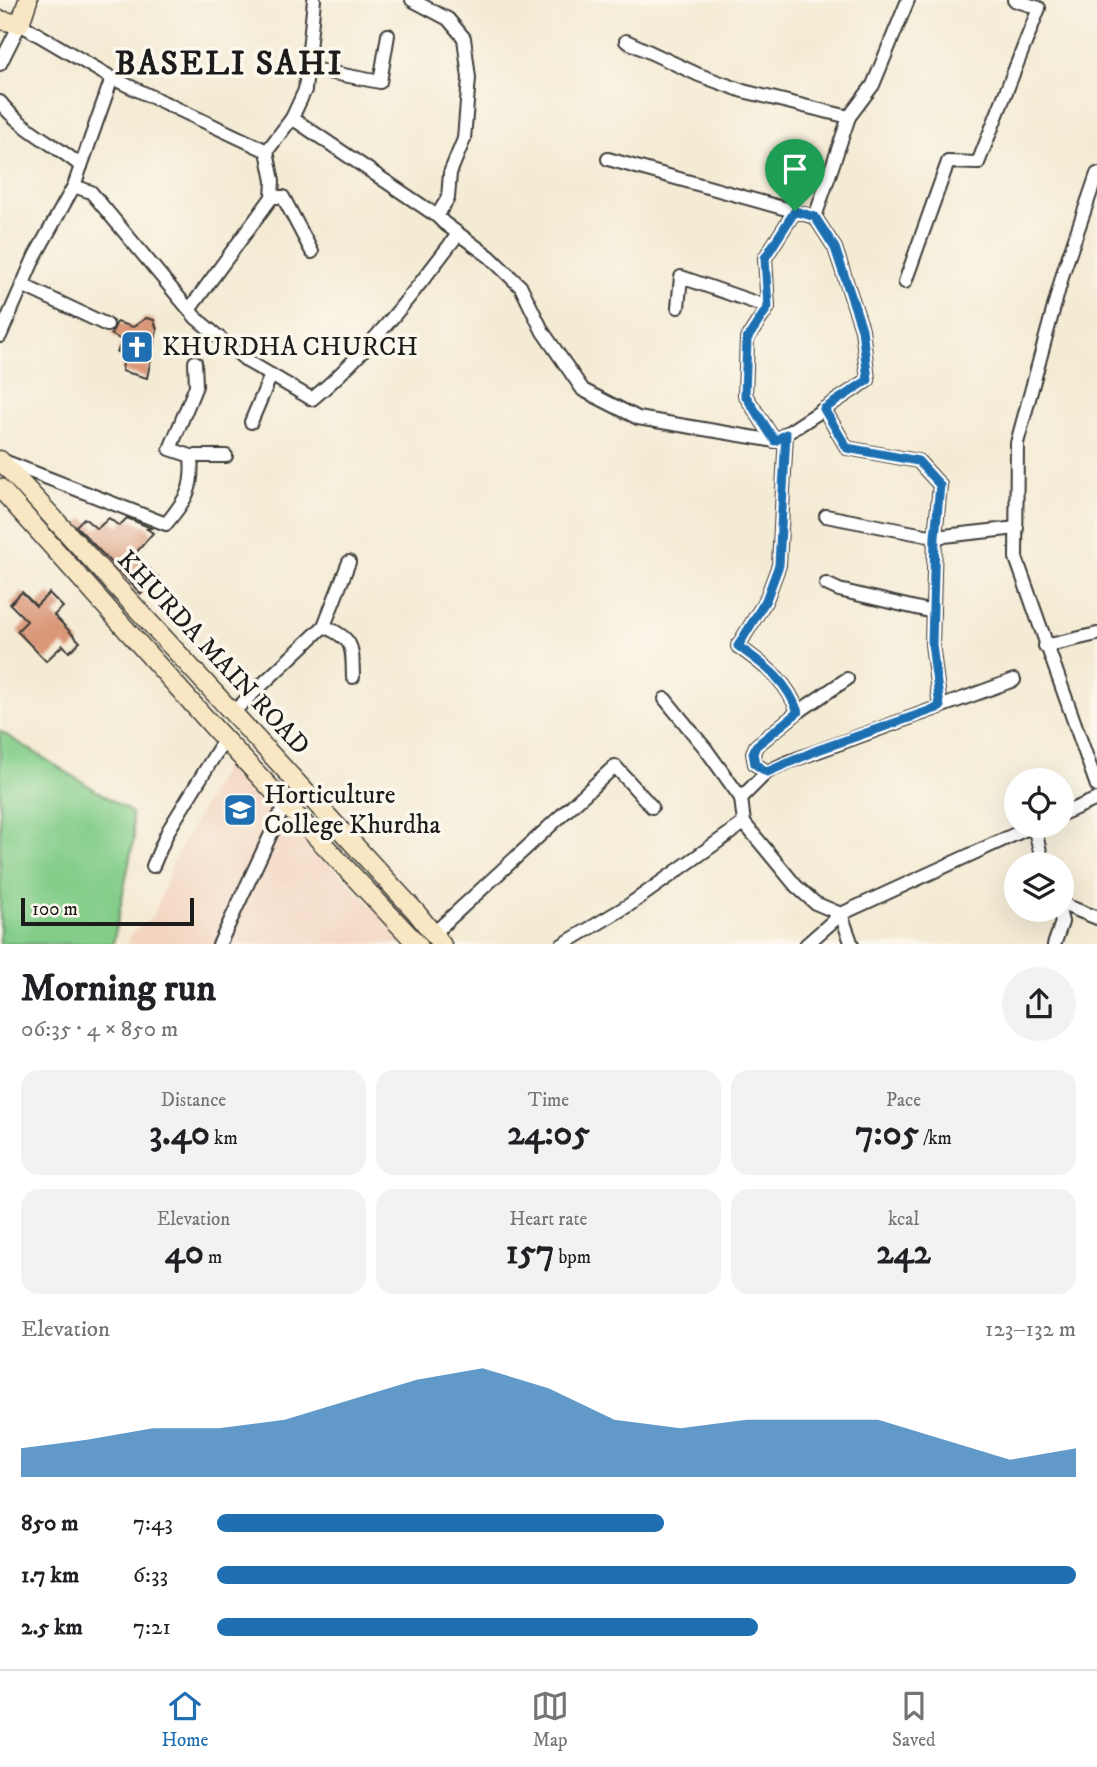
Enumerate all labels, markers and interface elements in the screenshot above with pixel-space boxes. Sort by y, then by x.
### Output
district label: BASELI SAHI [115,44,343,85]
pin [765,139,825,211]
icon: arrive [776,150,814,188]
church icon: KHURDHA CHURCH [118,328,156,366]
place label: KHURDHA CHURCH [162,331,418,364]
street label: KHURDA MAIN ROAD [110,544,316,762]
map controls [1004,768,1074,922]
button: locate [1004,768,1074,838]
place label: Horticulture College Khurdha [264,779,441,842]
school or university icon: Horticulture College Khurdha [221,791,259,829]
button: layers [1004,852,1074,922]
scale bar [21,895,194,927]
text: 100 m [32,898,78,921]
text: Morning run [21,965,216,1013]
button: share [1002,967,1076,1041]
text: 06:35 · 4 × 850 m [21,1015,178,1044]
text: Distance [161,1089,226,1112]
text: Time [528,1089,569,1112]
text: Pace [886,1089,921,1112]
text: 3.40 [149,1112,210,1156]
text: 24:05 [507,1112,590,1156]
text: 7:05 [855,1112,919,1156]
text: km [210,1127,238,1150]
text: /km [919,1127,952,1150]
text: Elevation [157,1208,230,1231]
text: Heart rate [510,1208,587,1231]
text: kcal [888,1208,919,1231]
text: 40 [165,1231,204,1275]
text: 157 [506,1231,554,1275]
text: 242 [876,1231,931,1275]
text: m [204,1246,222,1269]
text: bpm [554,1246,591,1269]
text: Elevation [21,1315,110,1344]
text: 123–132 m [985,1315,1076,1344]
text: 850 m [21,1509,79,1538]
text: 7:43 [133,1509,173,1538]
text: 1.7 km [21,1561,79,1590]
text: 6:33 [133,1561,168,1590]
text: 2.5 km [21,1613,83,1642]
text: 7:21 [133,1613,171,1642]
tab: Home [161,1687,208,1752]
tab: Map [531,1687,569,1752]
tab: Saved [892,1687,936,1752]

